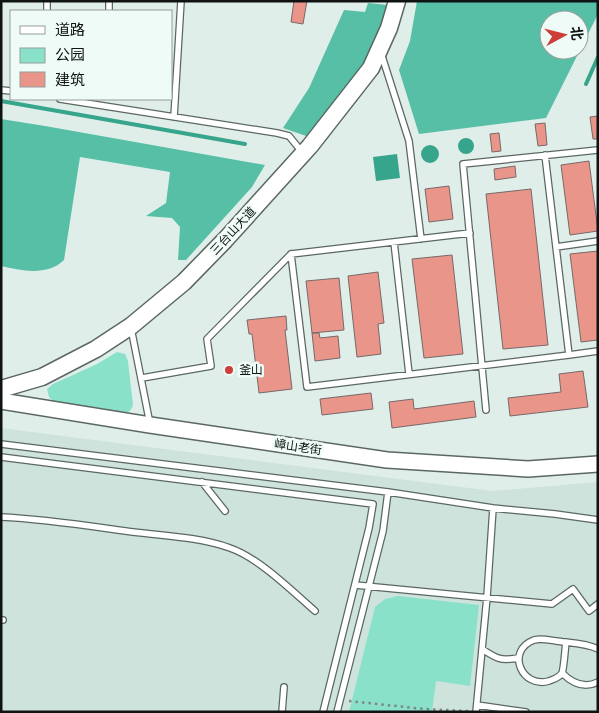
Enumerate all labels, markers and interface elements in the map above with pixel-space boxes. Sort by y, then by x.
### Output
legend [10,10,172,100]
north arrow [539,10,589,60]
text: 道路 [55,19,85,40]
text: 北 [567,25,587,41]
text: 公园 [55,44,85,65]
text: 建筑 [55,69,85,90]
street label: 三台山大道 [207,204,259,258]
place label: 釜山 [239,362,263,378]
marker: 釜山 [223,364,235,376]
street label: 嶂山老街 [273,436,323,458]

